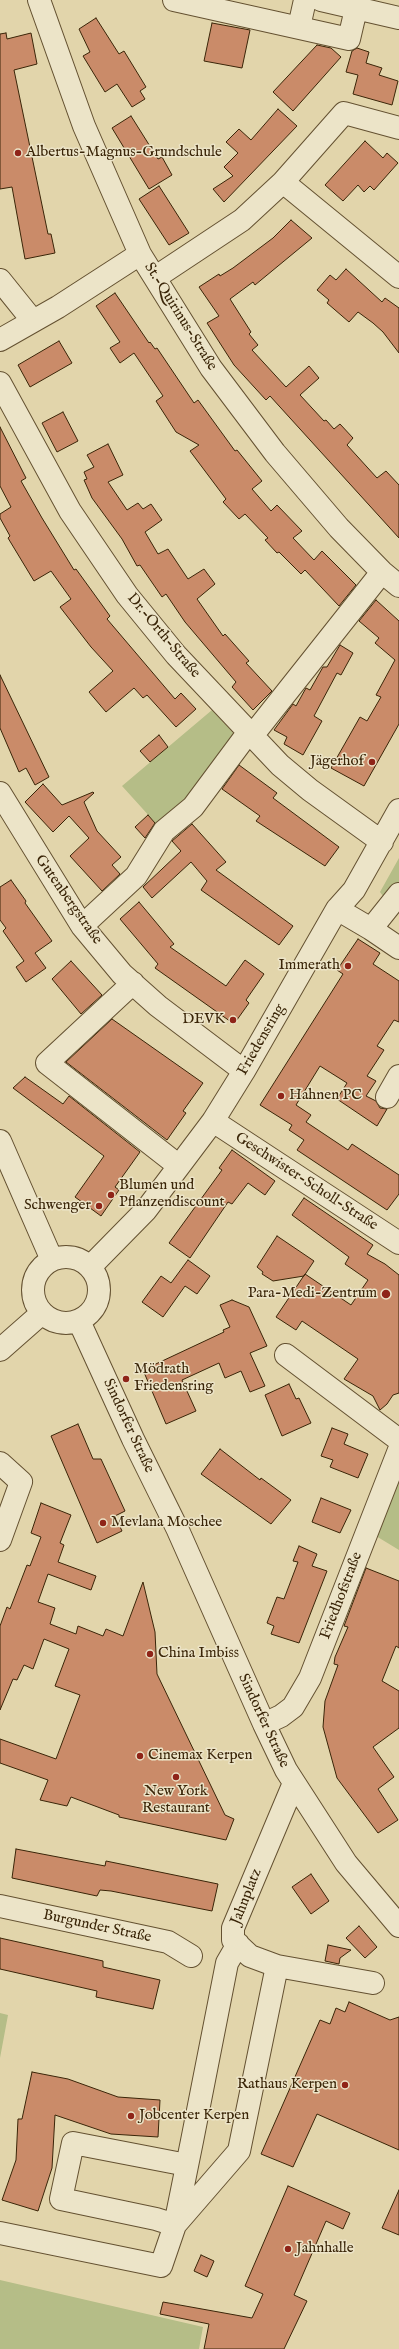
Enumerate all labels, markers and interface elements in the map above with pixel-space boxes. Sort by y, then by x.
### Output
place label: Albertus-Magnus-Grundschule [26,144,222,162]
marker: Albertus-Magnus-Grundschule [13,148,23,158]
street label: St.-Quirinus-Straße [140,260,220,374]
street label: Dr.-Orth-Straße [122,590,204,682]
place label: Jägerhof [310,753,364,771]
marker: Jägerhof [367,757,377,767]
street label: Gutenbergstraße [30,852,106,948]
place label: Immerath [278,957,340,975]
marker: Immerath [343,961,353,971]
street label: Friedensring [234,1001,290,1079]
place label: DEVK [182,1011,225,1029]
marker: DEVK [228,1015,238,1025]
place label: Hahnen PC [289,1087,362,1105]
marker: Hahnen PC [276,1091,286,1101]
street label: Geschwister-Scholl-Straße [231,1129,381,1235]
place label: Blumen und Pflanzendiscount [119,1177,225,1212]
marker: Blumen und Pflanzendiscount [106,1190,116,1200]
place label: Schwenger [24,1197,91,1215]
marker: Schwenger [94,1201,104,1211]
place label: Para-Medi-Zentrum [248,1285,377,1303]
marker: Para-Medi-Zentrum [380,1288,392,1300]
place label: Mödrath Friedensring [134,1361,213,1396]
marker: Mödrath Friedensring [121,1374,131,1384]
street label: Sindorfer Straße [98,1376,158,1476]
place label: Mevlana Moschee [111,1514,222,1532]
marker: Mevlana Moschee [98,1518,108,1528]
street label: Friedhofstraße [317,1550,367,1642]
place label: China Imbiss [158,1645,239,1663]
marker: China Imbiss [145,1649,155,1659]
street label: Sindorfer Straße [233,1671,293,1771]
place label: Cinemax Kerpen [148,1747,252,1765]
marker: Cinemax Kerpen [135,1751,145,1761]
marker: New York Restaurant [171,1772,181,1782]
place label: New York Restaurant [142,1783,210,1818]
street label: Jahnplatz [228,1866,266,1928]
street label: Burgunder Straße [41,1907,153,1947]
place label: Rathaus Kerpen [237,2076,337,2094]
marker: Rathaus Kerpen [340,2080,350,2090]
place label: Jobcenter Kerpen [139,2107,249,2125]
marker: Jobcenter Kerpen [126,2111,136,2121]
place label: Jahnhalle [296,2240,354,2258]
marker: Jahnhalle [283,2244,293,2254]

